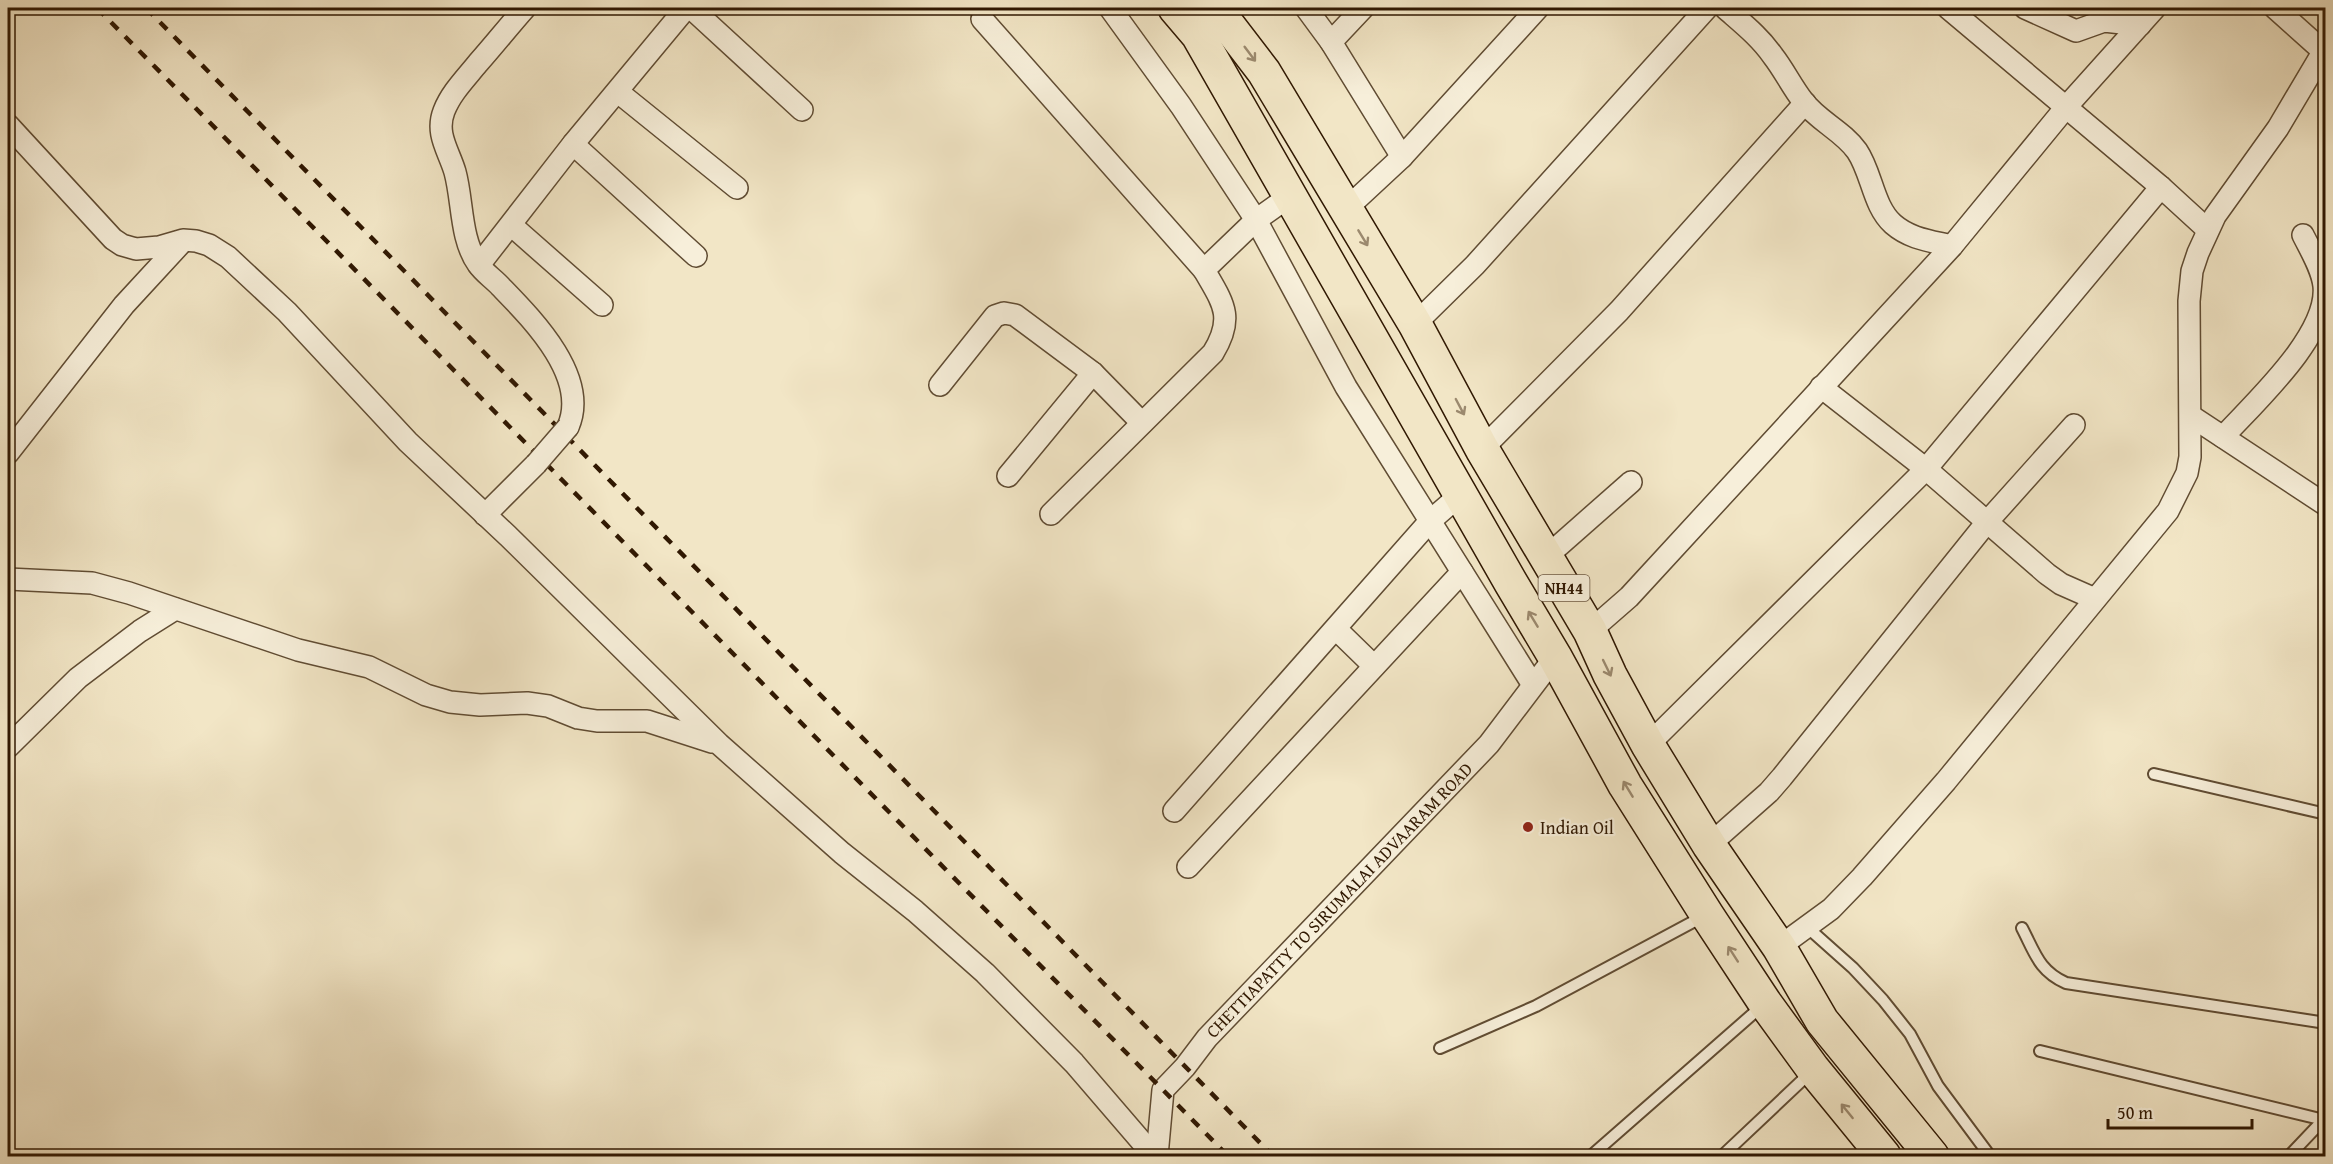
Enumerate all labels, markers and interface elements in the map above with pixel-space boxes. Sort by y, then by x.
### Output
one-way arrow [1243,46,1256,62]
one-way arrow [1358,229,1370,246]
one-way arrow [1455,398,1466,416]
road number: NH44 [1538,575,1590,601]
one-way arrow [1526,611,1538,628]
one-way arrow [1602,659,1614,677]
street label: CHETTIAPATTY TO SIRUMALAI ADVAARAM ROAD [1199,756,1479,1044]
one-way arrow [1621,781,1633,798]
place label: Indian Oil [1540,814,1614,841]
marker: Indian Oil [1521,820,1535,834]
one-way arrow [1727,946,1739,962]
scale bar [2108,1092,2252,1130]
text: 50 m [2117,1099,2153,1126]
one-way arrow [1841,1103,1854,1119]

